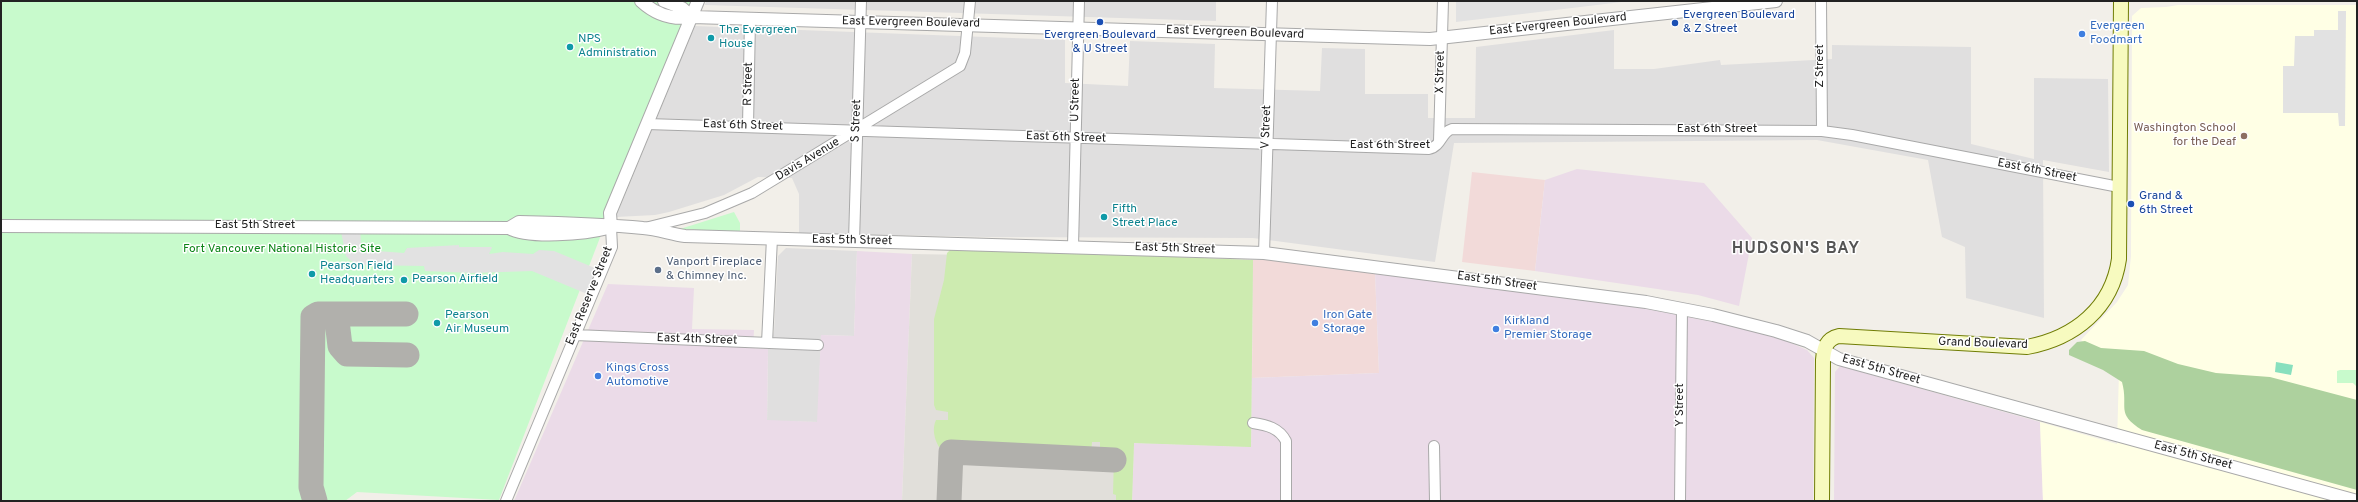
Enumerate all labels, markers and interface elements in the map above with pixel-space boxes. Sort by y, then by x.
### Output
place label: Evergreen Boulevard & Z Street [1683,9,1795,37]
street label: East Evergreen Boulevard [1489,11,1627,39]
street label: East Evergreen Boulevard [842,15,980,31]
marker: Evergreen Boulevard & U Street [1095,17,1105,27]
marker: Evergreen Boulevard & Z Street [1670,18,1680,28]
place label: Evergreen Foodmart [2090,20,2145,48]
street label: East Evergreen Boulevard [1166,23,1304,43]
place label: The Evergreen House [719,24,797,52]
place label: Evergreen Boulevard & U Street [1044,29,1156,57]
marker: Evergreen Foodmart [2077,29,2087,39]
place label: NPS Administration [578,33,657,61]
marker: The Evergreen House [706,33,716,43]
marker: NPS Administration [565,42,575,52]
street label: Z Street [1814,44,1828,88]
street label: X Street [1433,50,1449,94]
street label: R Street [741,62,757,106]
street label: U Street [1068,78,1084,122]
street label: S Street [849,99,865,143]
street label: V Street [1259,105,1275,149]
street label: East 6th Street [703,117,783,135]
place label: Washington School for the Deaf [2134,122,2236,150]
street label: East 6th Street [1677,123,1757,137]
street label: East 6th Street [1026,129,1106,147]
marker: Washington School for the Deaf [2239,131,2249,141]
street label: Davis Avenue [773,135,843,185]
street label: East 6th Street [1350,139,1430,153]
street label: East 6th Street [1996,156,2078,186]
place label: Grand & 6th Street [2139,190,2193,218]
marker: Grand & 6th Street [2126,199,2136,209]
place label: Fifth Street Place [1112,203,1178,231]
marker: Fifth Street Place [1099,212,1109,222]
street label: East 5th Street [215,219,295,233]
street label: East 5th Street [812,233,892,249]
street label: East 5th Street [1134,240,1216,258]
district label: HUDSON'S BAY [1732,240,1860,260]
park label: Fort Vancouver National Historic Site [183,243,381,257]
street label: East Reserve Street [564,244,616,348]
place label: Vanport Fireplace & Chimney Inc. [666,256,762,284]
place label: Pearson Field Headquarters [320,260,394,288]
marker: Vanport Fireplace & Chimney Inc. [653,265,663,275]
marker: Pearson Field Headquarters [307,269,317,279]
street label: East 5th Street [1456,269,1538,295]
place label: Pearson Airfield [412,273,498,287]
marker: Pearson Airfield [399,275,409,285]
place label: Pearson Air Museum [445,309,509,337]
place label: Iron Gate Storage [1323,309,1372,337]
place label: Kirkland Premier Storage [1504,315,1592,343]
marker: Pearson Air Museum [432,318,442,328]
marker: Iron Gate Storage [1310,318,1320,328]
marker: Kirkland Premier Storage [1491,324,1501,334]
street label: East 4th Street [656,331,738,349]
street label: Grand Boulevard [1938,335,2028,353]
street label: East 5th Street [1840,352,1922,388]
place label: Kings Cross Automotive [606,362,669,390]
marker: Kings Cross Automotive [593,371,603,381]
street label: Y Street [1674,383,1688,427]
street label: East 5th Street [2152,439,2234,473]

